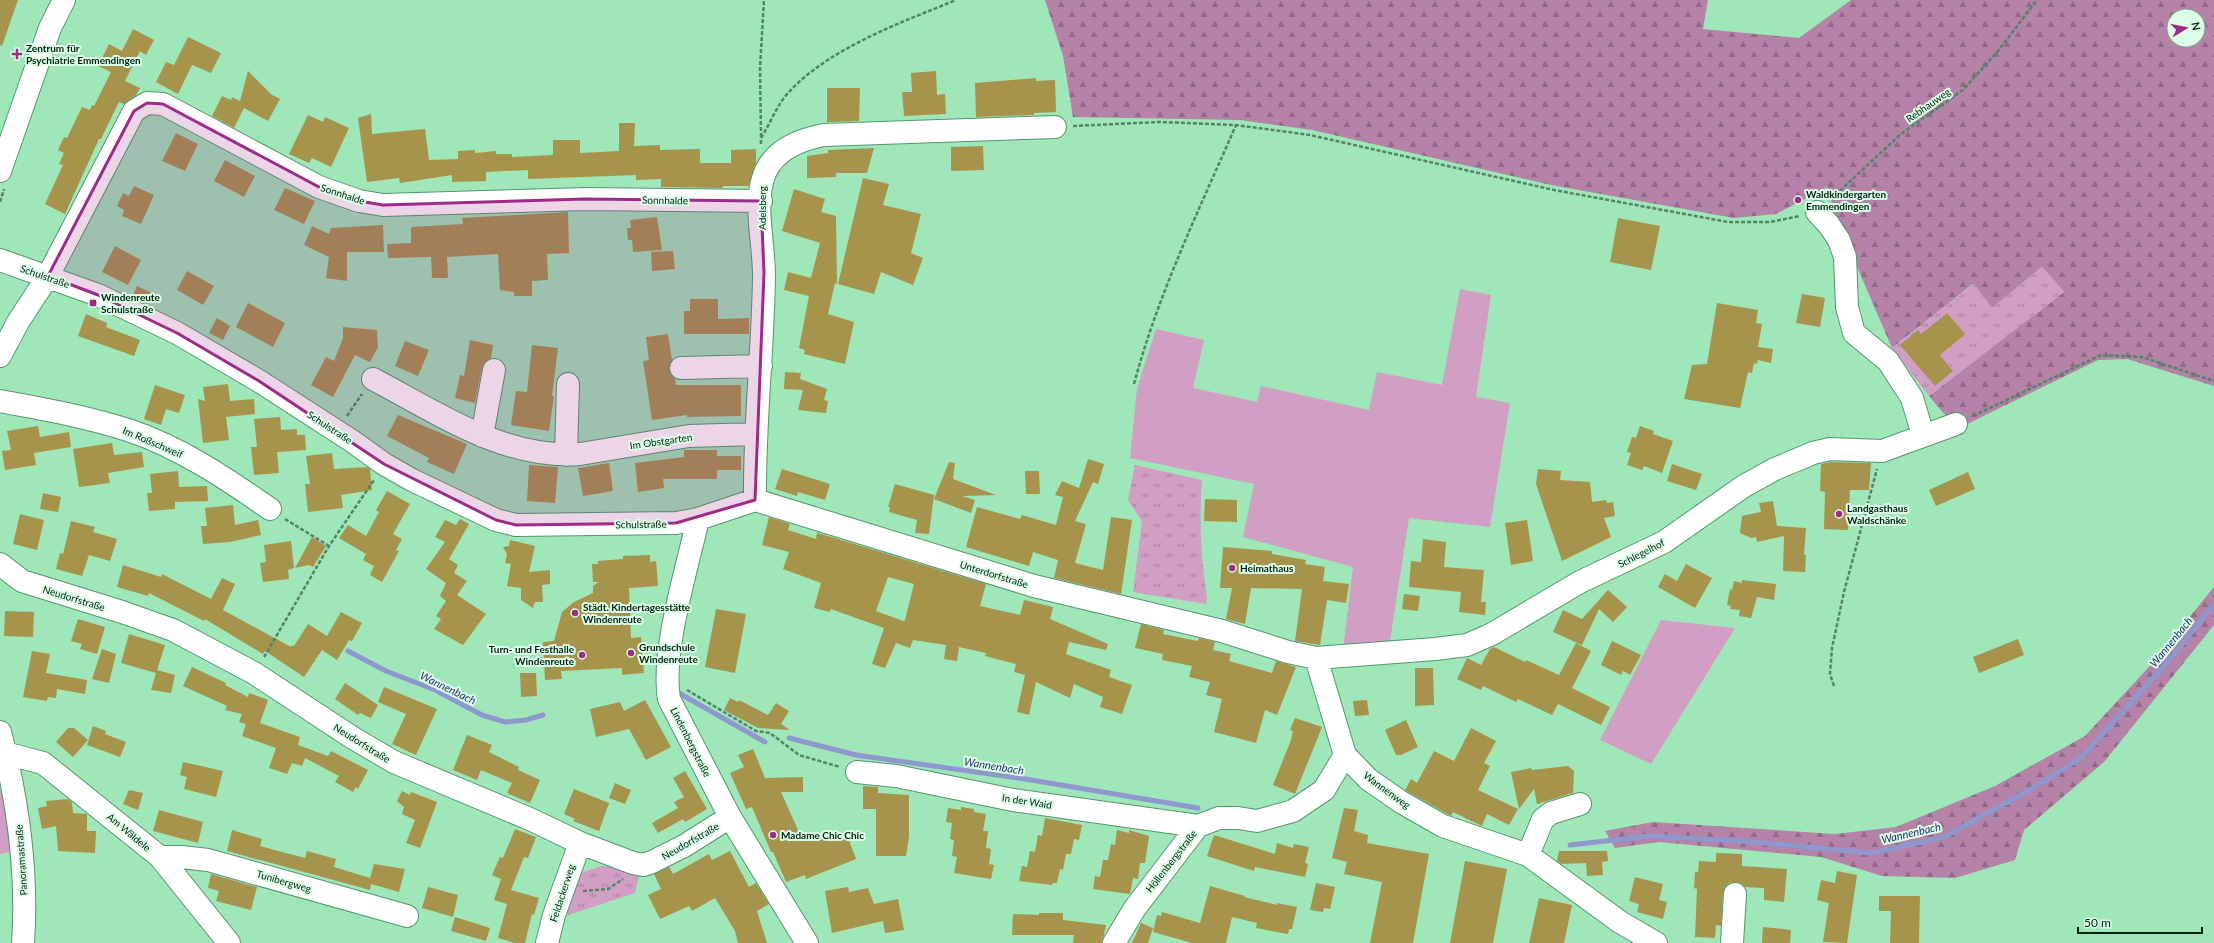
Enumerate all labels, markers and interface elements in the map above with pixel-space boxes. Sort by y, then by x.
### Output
north arrow [2166,8,2206,48]
text: N [2189,21,2203,31]
place label: Zentrum für Psychiatrie Emmendingen [26,42,141,66]
marker: Zentrum für Psychiatrie Emmendingen [11,48,23,60]
street label: Rebhauweg [1904,85,1952,125]
street label: Sonnhalde [319,181,367,207]
street label: Adelsberg [756,186,768,230]
place label: Waldkindergarten Emmendingen [1806,188,1886,212]
street label: Sonnhalde [642,194,688,206]
marker: Waldkindergarten Emmendingen [1793,195,1803,205]
street label: Schulstraße [19,262,71,290]
place label: Windenreute Schulstraße [101,291,161,315]
marker: Windenreute Schulstraße [88,298,98,308]
street label: Schulstraße [305,408,355,446]
street label: Im Roßschweif [121,424,185,460]
street label: Im Obstgarten [629,431,693,451]
place label: Landgasthaus Waldschänke [1847,502,1908,526]
marker: Landgasthaus Waldschänke [1834,509,1844,519]
street label: Schulstraße [615,518,667,530]
street label: Schlegelhof [1616,536,1667,570]
street label: Unterdorfstraße [958,558,1030,590]
place label: Heimathaus [1240,562,1294,574]
marker: Heimathaus [1227,563,1237,573]
street label: Neudorfstraße [42,583,106,613]
place label: Städt. Kindertagesstätte Windenreute [583,601,691,625]
marker: Städt. Kindertagesstätte Windenreute [570,608,580,618]
water label: Wannenbach [2146,614,2195,669]
place label: Grundschule Windenreute [639,641,699,665]
place label: Turn- und Festhalle Windenreute [489,643,575,667]
marker: Grundschule Windenreute [626,648,636,658]
marker: Turn- und Festhalle Windenreute [577,650,587,660]
water label: Wannenbach [418,668,478,707]
street label: Lindenbergstraße [668,705,714,779]
street label: Neudorfstraße [332,721,392,765]
water label: Wannenbach [963,754,1025,777]
street label: Wannenweg [1361,769,1413,811]
street label: In der Waid [1001,791,1053,811]
street label: Am Wäldele [105,810,153,854]
water label: Wannenbach [1880,819,1942,846]
street label: Neudorfstraße [659,820,721,862]
street label: Panoramastraße [13,824,29,896]
street label: Höllenbergstraße [1143,827,1199,895]
place label: Madame Chic Chic [781,829,864,841]
marker: Madame Chic Chic [768,830,778,840]
street label: Feldackerweg [547,863,577,923]
street label: Tunibergweg [255,867,313,895]
scale bar [2078,909,2202,935]
text: 50 m [2084,915,2111,930]

